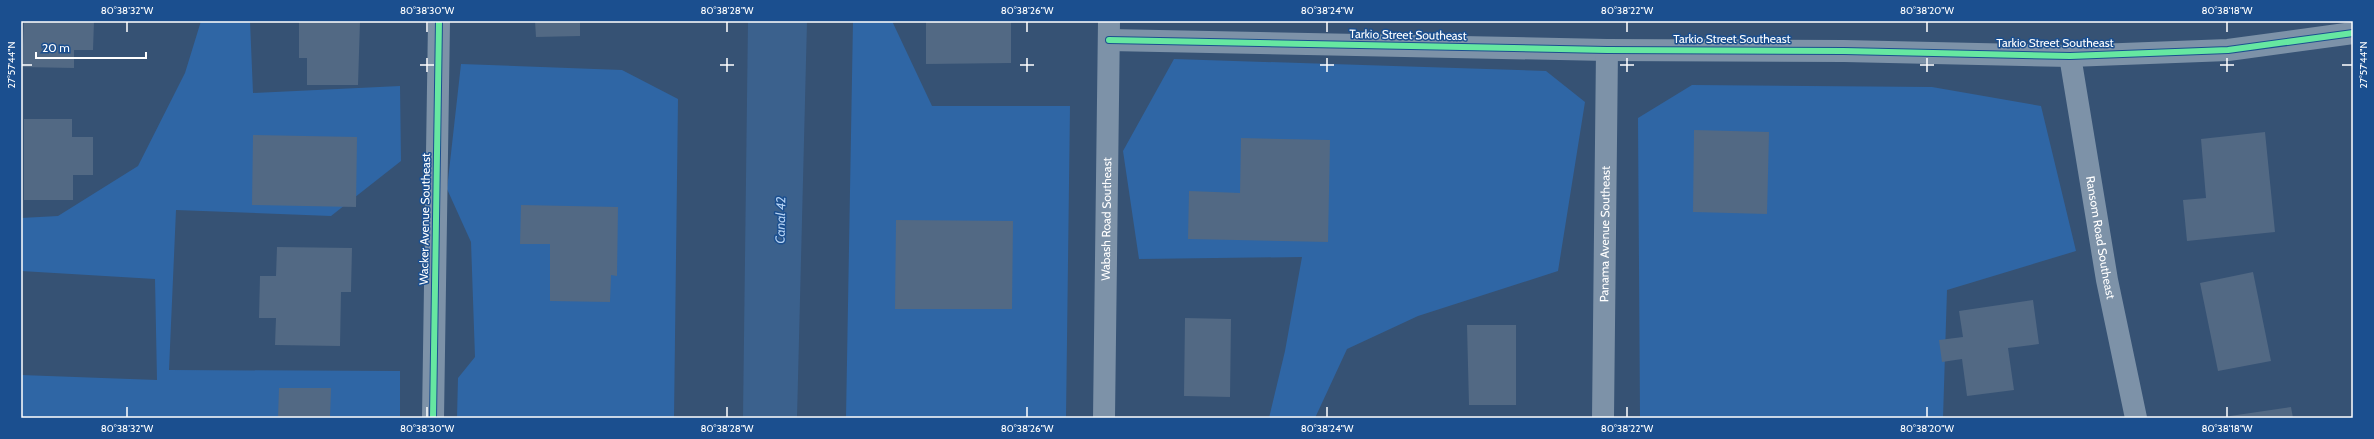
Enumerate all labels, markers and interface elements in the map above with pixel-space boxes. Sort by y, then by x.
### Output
text: 80°38'32"W [101,4,154,17]
text: 80°38'30"W [400,4,455,17]
text: 80°38'28"W [700,4,754,17]
text: 80°38'26"W [1001,4,1054,17]
text: 80°38'24"W [1301,4,1354,17]
text: 80°38'22"W [1601,4,1654,17]
text: 80°38'20"W [1900,4,1955,17]
text: 80°38'18"W [2201,4,2253,17]
street label: Tarkio Street Southeast [1349,26,1467,43]
street label: Tarkio Street Southeast [1673,31,1791,46]
scale bar [36,34,146,60]
street label: Tarkio Street Southeast [1996,35,2114,50]
text: 20 m [42,40,70,55]
text: 27°57'44"N [5,42,18,88]
text: 27°57'44"N [2357,42,2370,88]
street label: Wacker Avenue Southeast [416,153,433,285]
street label: Wabash Road Southeast [1098,157,1114,281]
street label: Panama Avenue Southeast [1596,166,1613,302]
street label: Ransom Road Southeast [2083,175,2119,300]
water label: Canal 42 [772,196,788,244]
text: 80°38'32"W [101,422,154,435]
text: 80°38'30"W [400,422,455,435]
text: 80°38'28"W [700,422,754,435]
text: 80°38'26"W [1001,422,1054,435]
text: 80°38'24"W [1301,422,1354,435]
text: 80°38'22"W [1601,422,1654,435]
text: 80°38'20"W [1900,422,1955,435]
text: 80°38'18"W [2201,422,2253,435]

